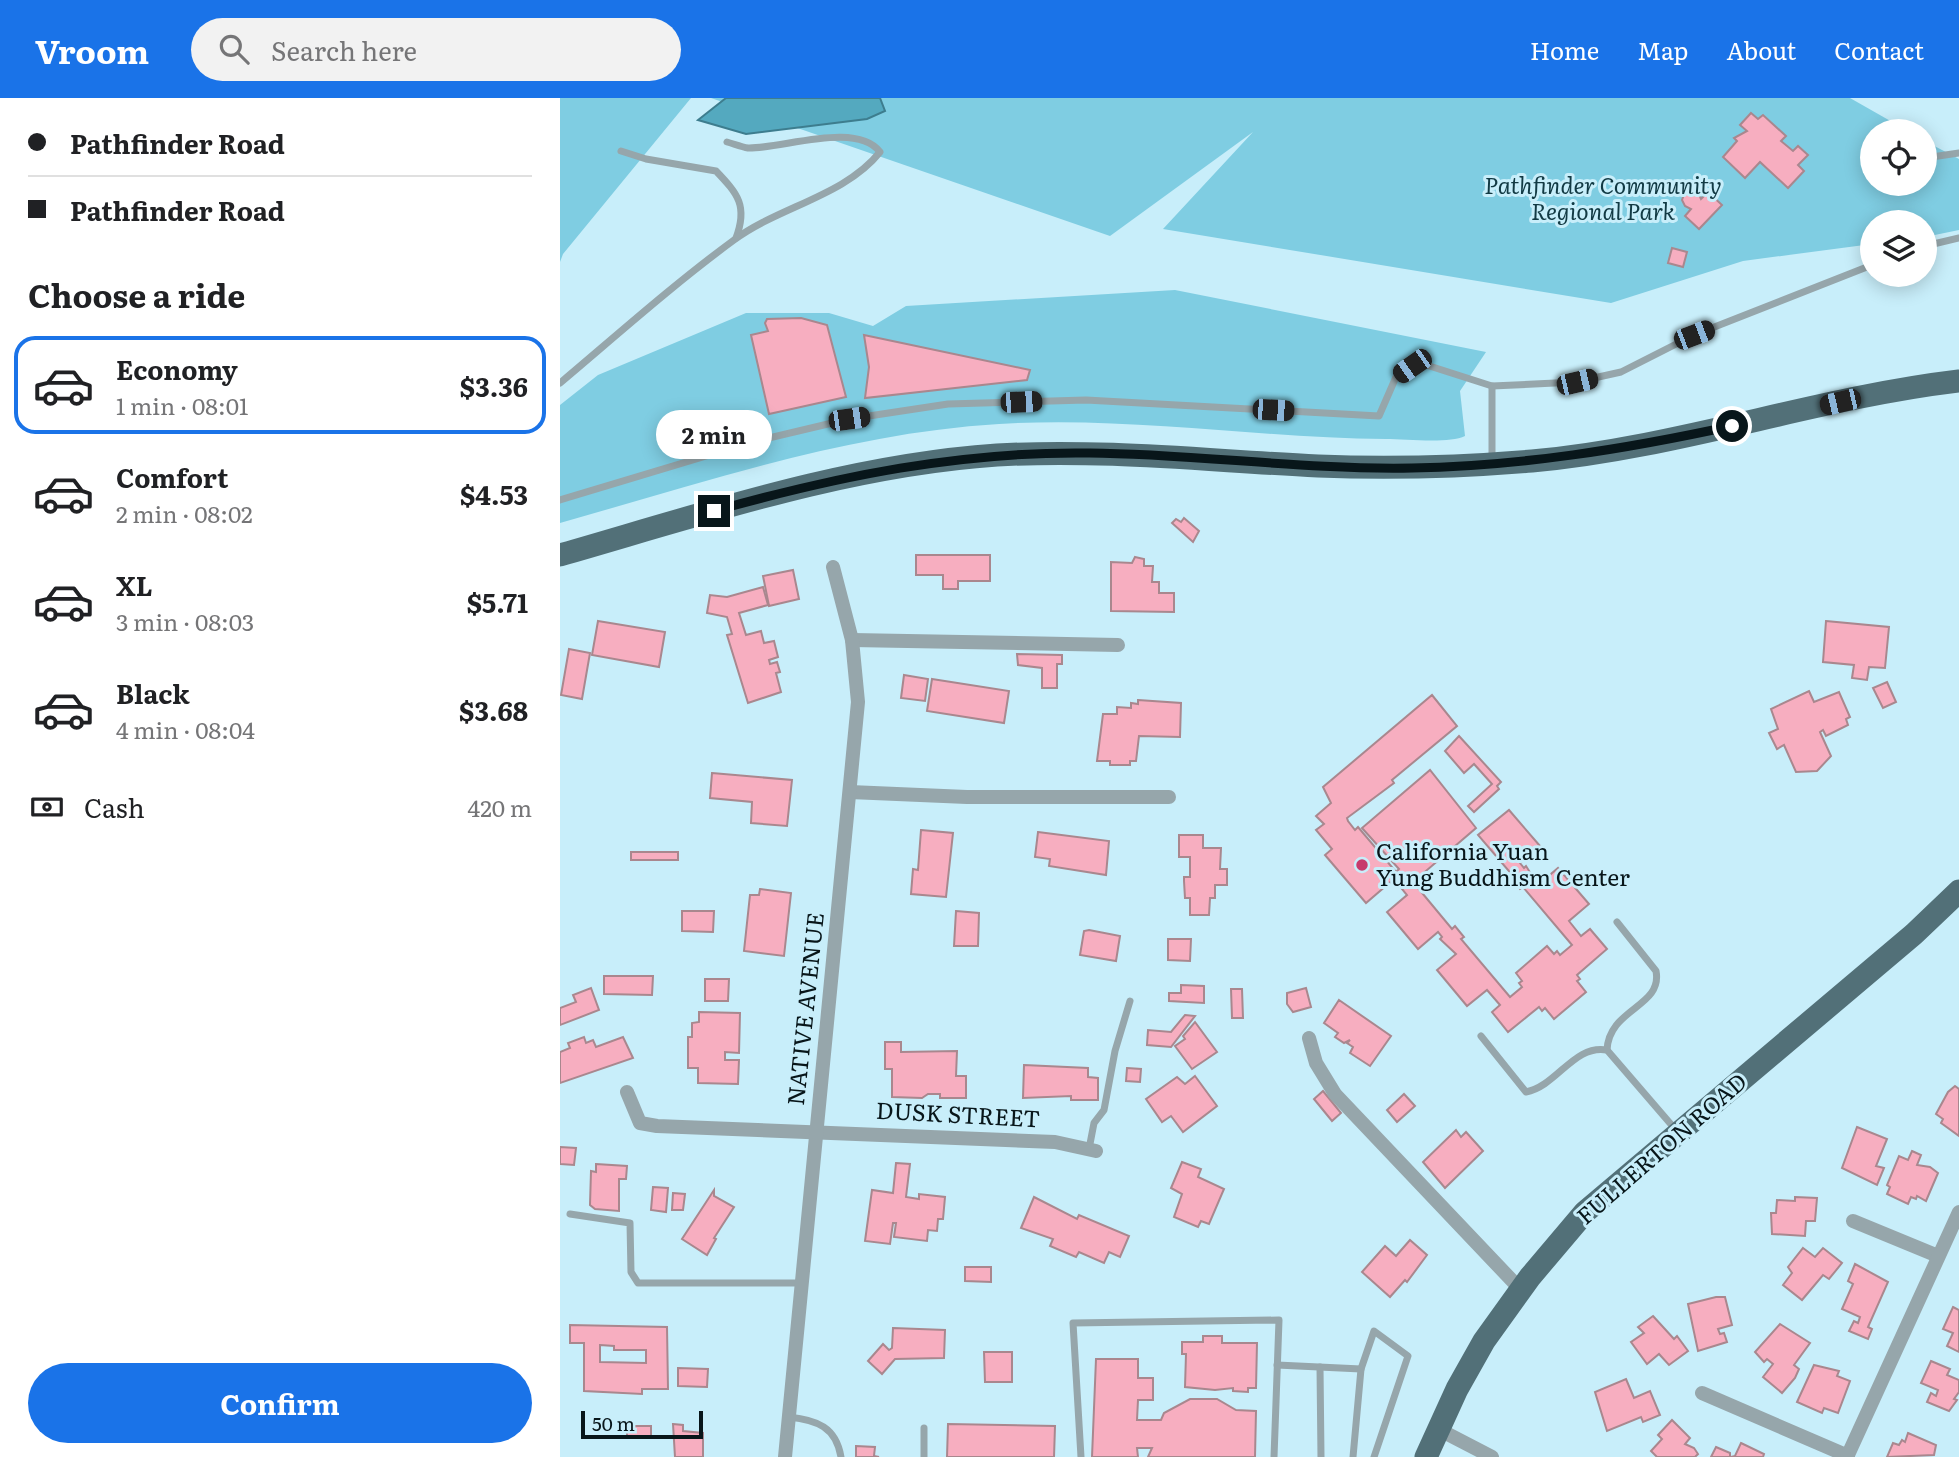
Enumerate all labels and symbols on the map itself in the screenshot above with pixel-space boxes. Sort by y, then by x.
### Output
park label: Pathfinder Community Regional Park [1484,167,1722,227]
car [1671,318,1718,352]
car [1389,345,1436,387]
car [1555,367,1600,397]
car [1818,387,1863,417]
car [1000,391,1043,413]
car [1252,398,1295,422]
car [827,406,872,432]
callout: 2 min [656,410,772,458]
route start [1716,410,1748,442]
route end [698,495,730,527]
place label: California Yuan Yung Buddhism Center [1376,833,1630,893]
marker: California Yuan Yung Buddhism Center [1354,857,1370,873]
street label: NATIVE AVENUE [777,911,831,1107]
street label: FULLERTON ROAD [1568,1064,1753,1231]
street label: DUSK STREET [875,1092,1041,1134]
scale bar [581,1408,704,1440]

